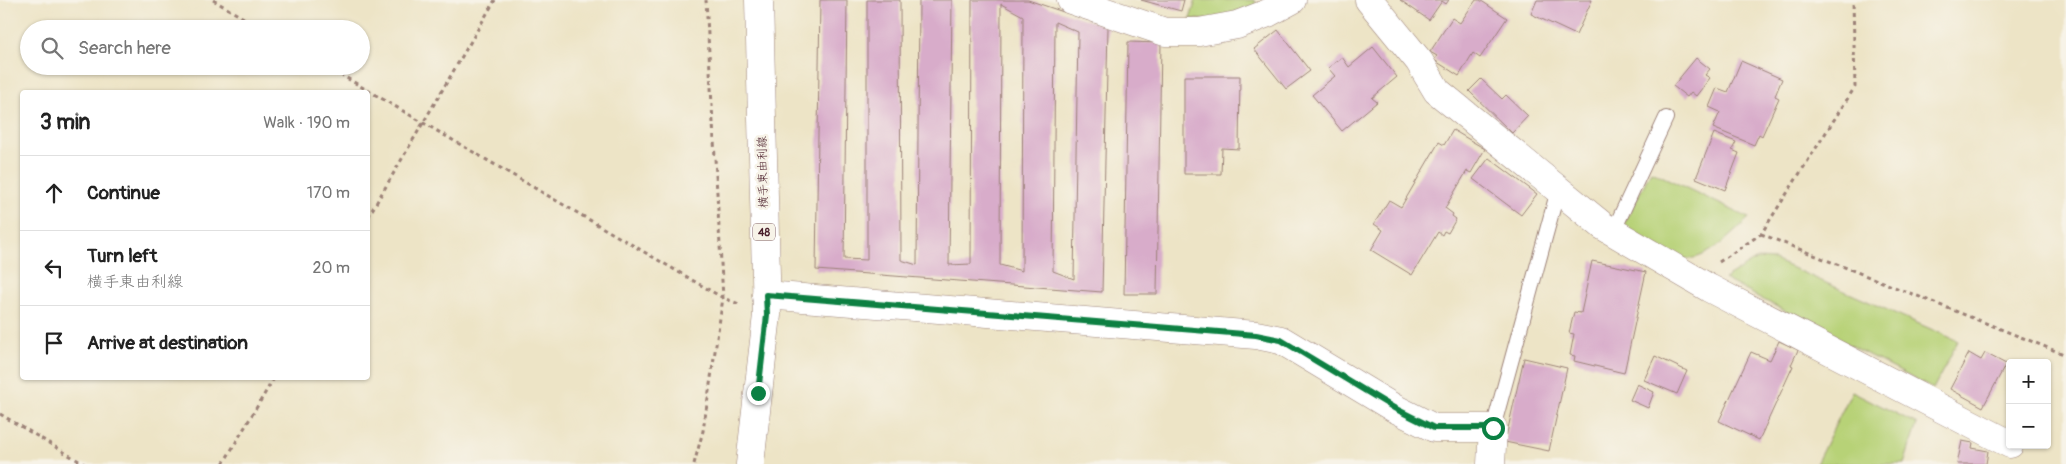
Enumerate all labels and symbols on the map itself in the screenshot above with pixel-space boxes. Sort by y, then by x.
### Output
street label: 横手東由利線 [755,136,771,208]
road number: 48 [753,223,775,240]
route end [747,382,770,405]
route start [1482,417,1505,440]

